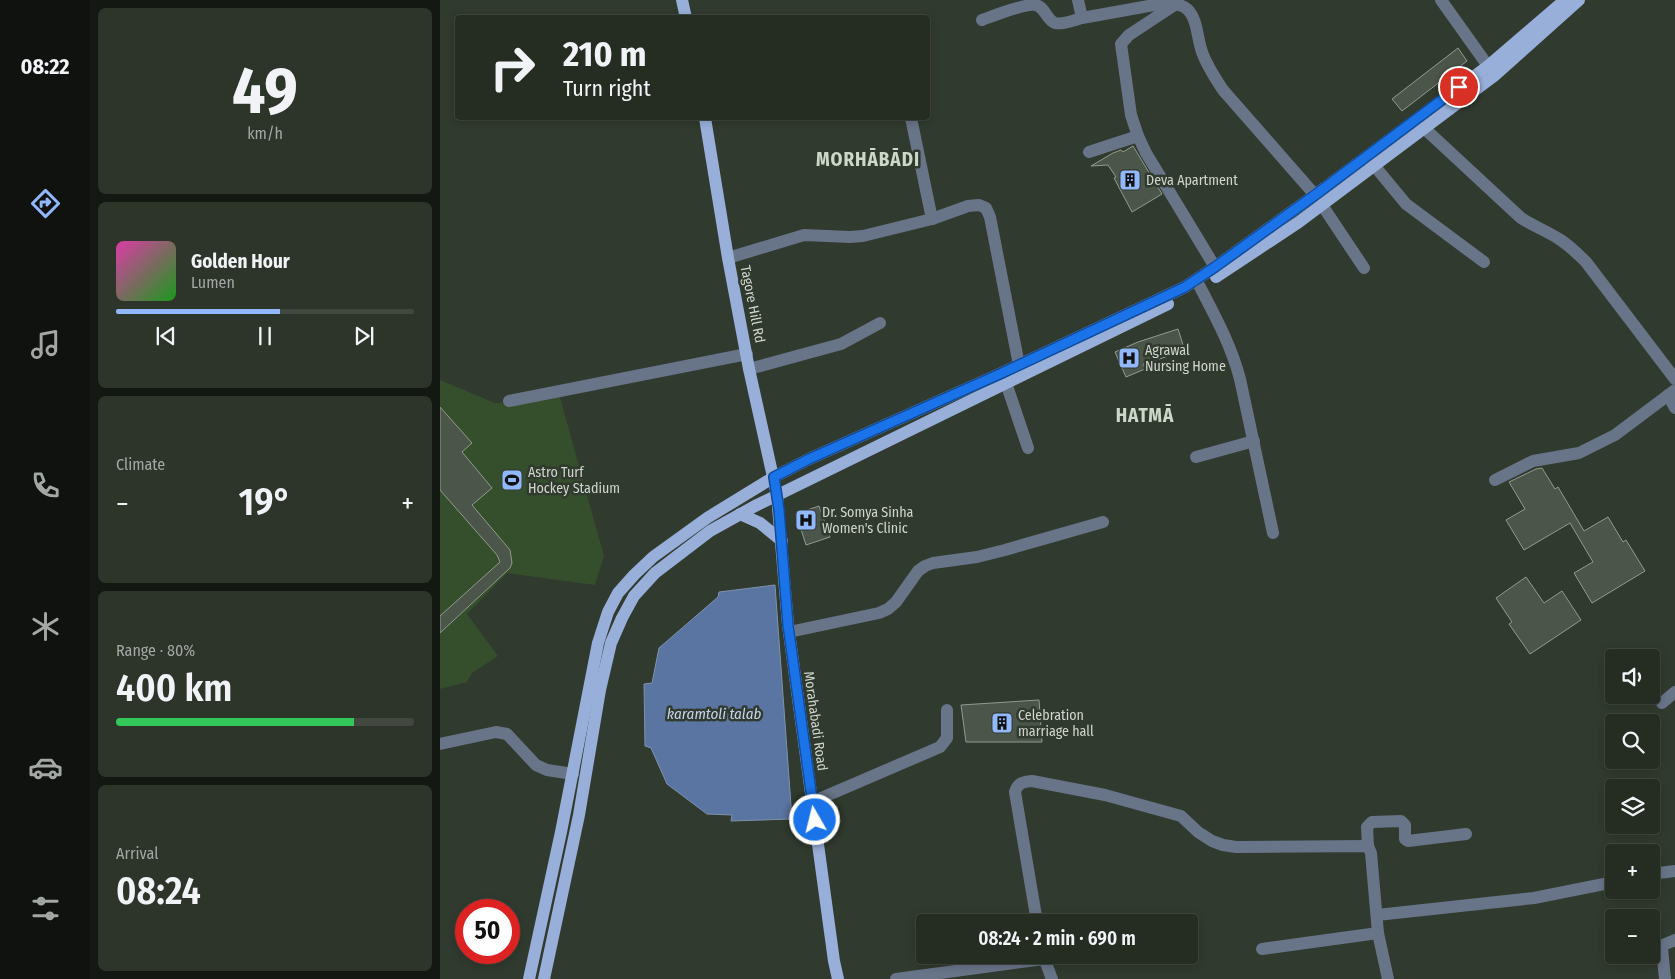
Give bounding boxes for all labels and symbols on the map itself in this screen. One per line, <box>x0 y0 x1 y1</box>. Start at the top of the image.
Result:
pin <box>1438 66 1480 108</box>
district label: MORHĀBĀDI <box>816 148 920 171</box>
building icon: Deva Apartment <box>1118 168 1142 192</box>
place label: Deva Apartment <box>1146 172 1238 189</box>
street label: Tagore Hill Rd <box>737 264 768 344</box>
place label: Agrawal Nursing Home <box>1145 342 1226 375</box>
hospital icon: Agrawal Nursing Home <box>1117 346 1141 370</box>
district label: HATMĀ <box>1116 404 1174 427</box>
place label: Astro Turf Hockey Stadium <box>528 464 620 497</box>
sports icon: Astro Turf Hockey Stadium <box>500 468 524 492</box>
place label: Dr. Somya Sinha Women's Clinic <box>822 504 914 537</box>
hospital icon: Dr. Somya Sinha Women's Clinic <box>794 508 818 532</box>
street label: Morahabadi Road <box>800 670 831 772</box>
water label: karamtoli talab <box>667 705 761 723</box>
place label: Celebration marriage hall <box>1018 707 1094 740</box>
building icon: Celebration marriage hall <box>990 711 1014 735</box>
position arrow <box>788 793 840 845</box>
speed limit sign: 50 <box>455 899 520 964</box>

